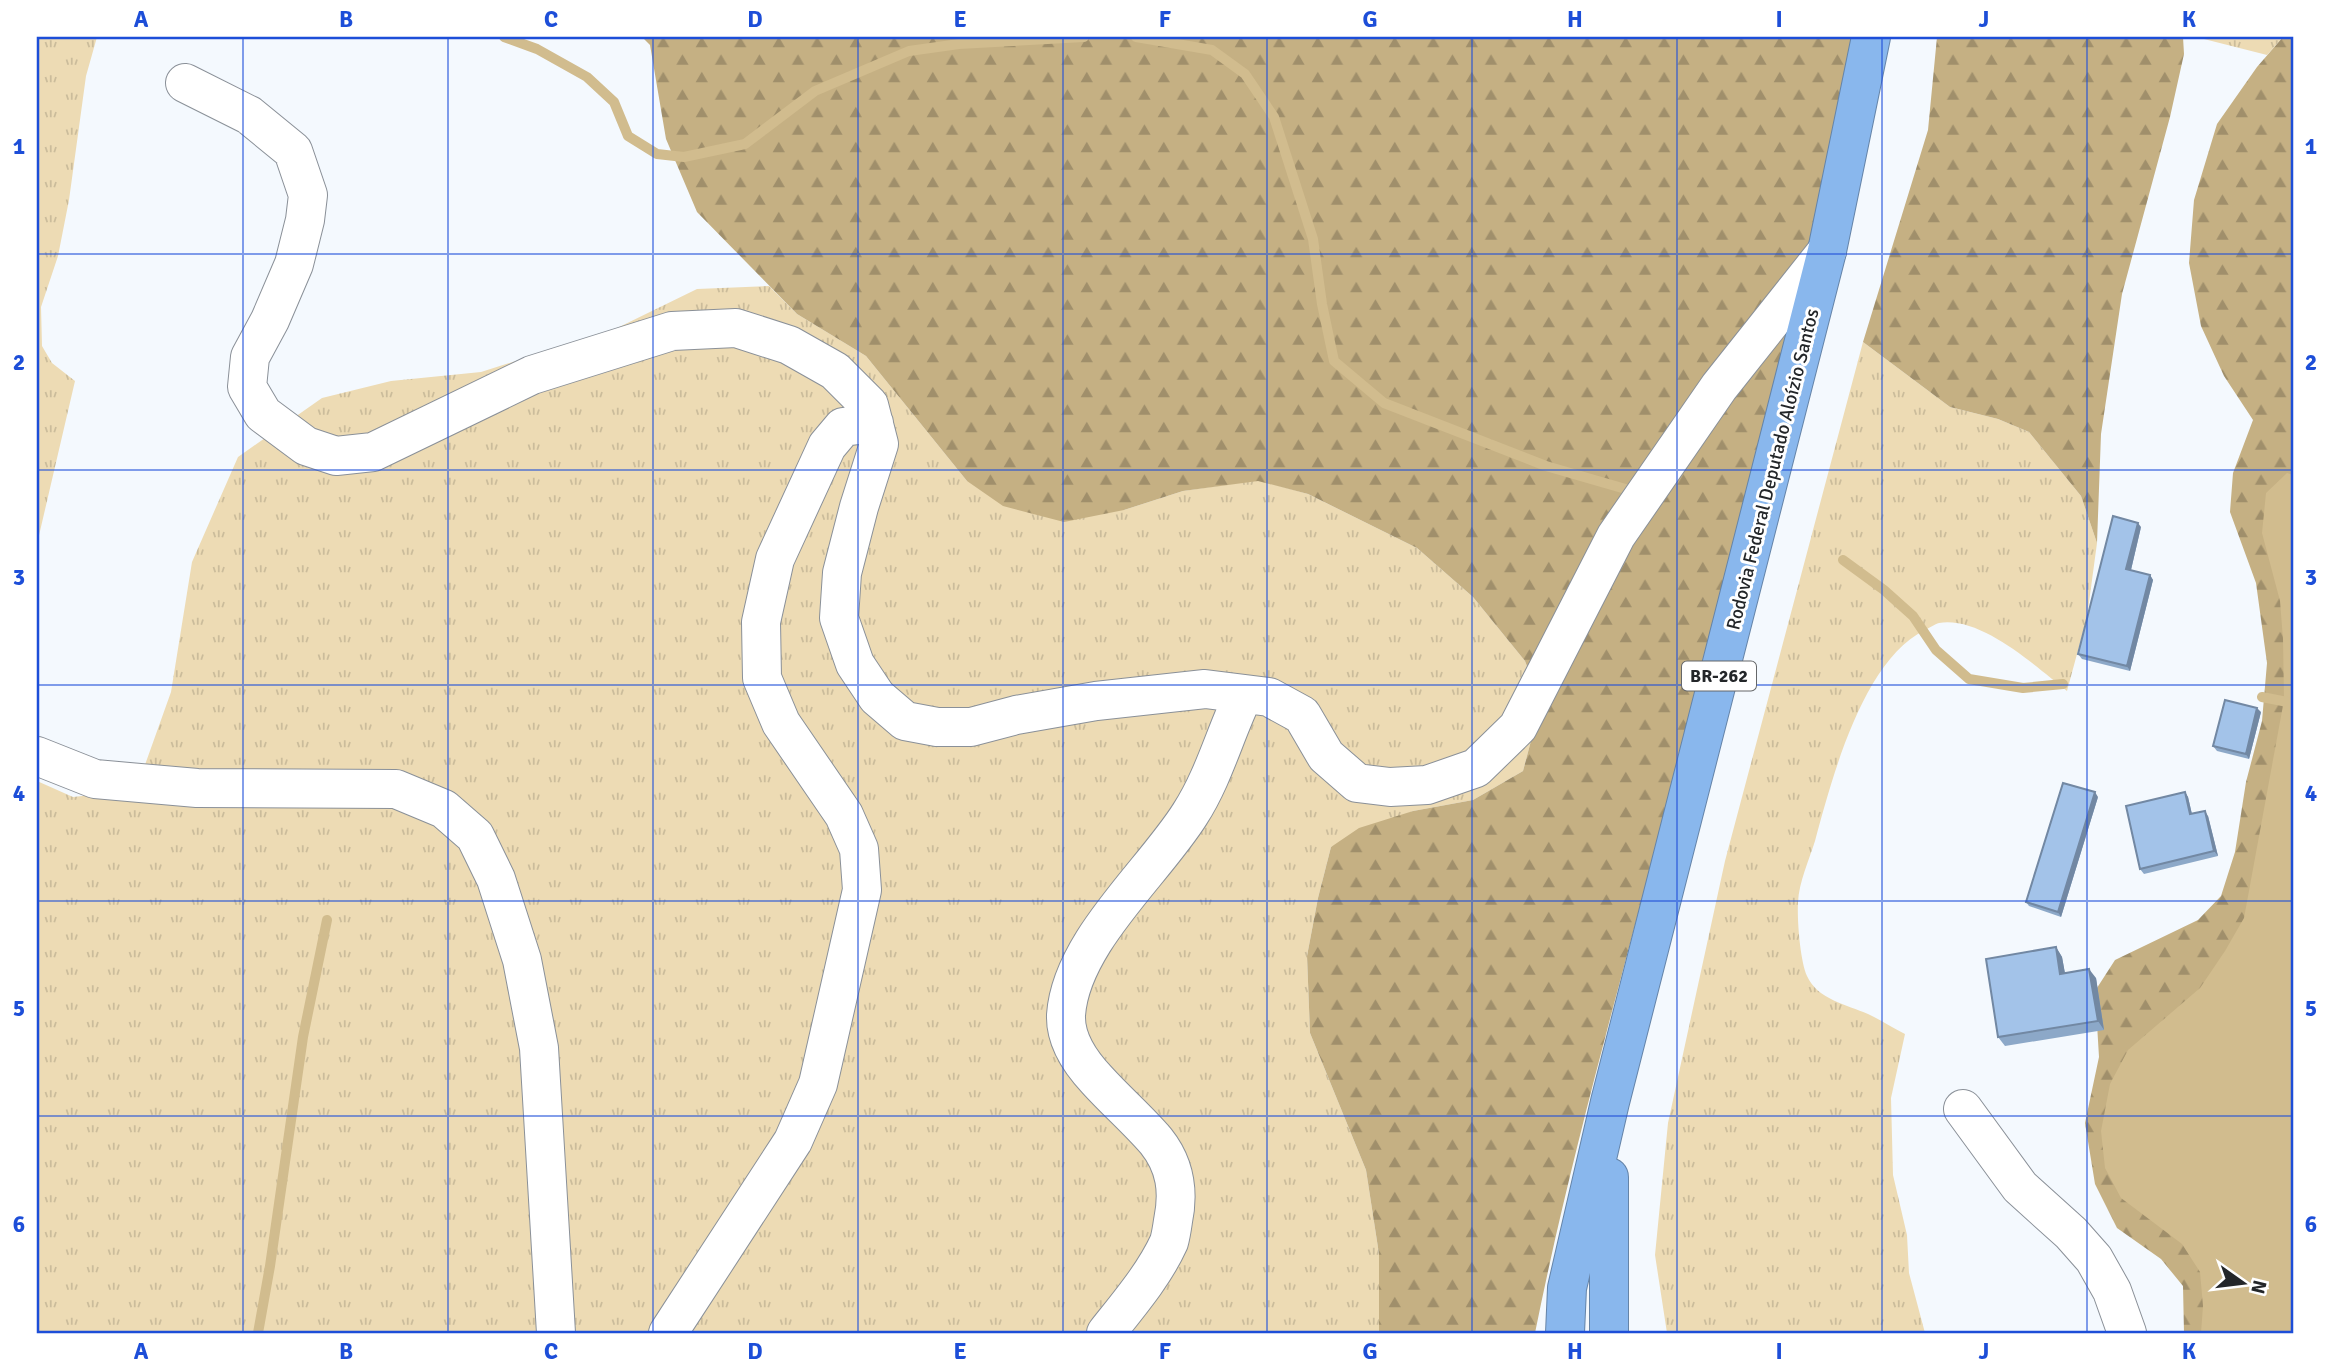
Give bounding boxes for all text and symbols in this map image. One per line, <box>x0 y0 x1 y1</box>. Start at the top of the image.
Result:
text: A <box>134 5 149 34</box>
text: B <box>339 5 353 34</box>
text: C <box>544 5 558 34</box>
text: D <box>747 5 763 34</box>
text: E <box>953 5 967 34</box>
text: F <box>1159 5 1171 34</box>
text: G <box>1362 5 1378 34</box>
text: H <box>1567 5 1583 34</box>
text: I <box>1775 5 1783 34</box>
text: J <box>1979 5 1989 34</box>
text: K <box>2182 5 2197 34</box>
text: 1 <box>13 132 25 161</box>
text: 1 <box>2305 132 2317 161</box>
street label: Rodovia Federal Deputado Aloízio Santos <box>1721 306 1825 632</box>
text: 2 <box>13 348 25 377</box>
text: 2 <box>2305 348 2317 377</box>
text: 3 <box>13 563 25 592</box>
text: 3 <box>2305 563 2317 592</box>
road number: BR-262 <box>1682 662 1756 690</box>
text: 4 <box>13 779 25 808</box>
text: 4 <box>2305 779 2317 808</box>
text: 5 <box>13 994 25 1023</box>
text: 5 <box>2305 994 2317 1023</box>
text: 6 <box>13 1210 25 1239</box>
text: 6 <box>2305 1210 2317 1239</box>
north arrow <box>2208 1248 2278 1318</box>
text: N <box>2245 1278 2272 1296</box>
text: A <box>134 1337 149 1366</box>
text: B <box>339 1337 353 1366</box>
text: C <box>544 1337 558 1366</box>
text: D <box>747 1337 763 1366</box>
text: E <box>953 1337 967 1366</box>
text: F <box>1159 1337 1171 1366</box>
text: G <box>1362 1337 1378 1366</box>
text: H <box>1567 1337 1583 1366</box>
text: I <box>1775 1337 1783 1366</box>
text: J <box>1979 1337 1989 1366</box>
text: K <box>2182 1337 2197 1366</box>

